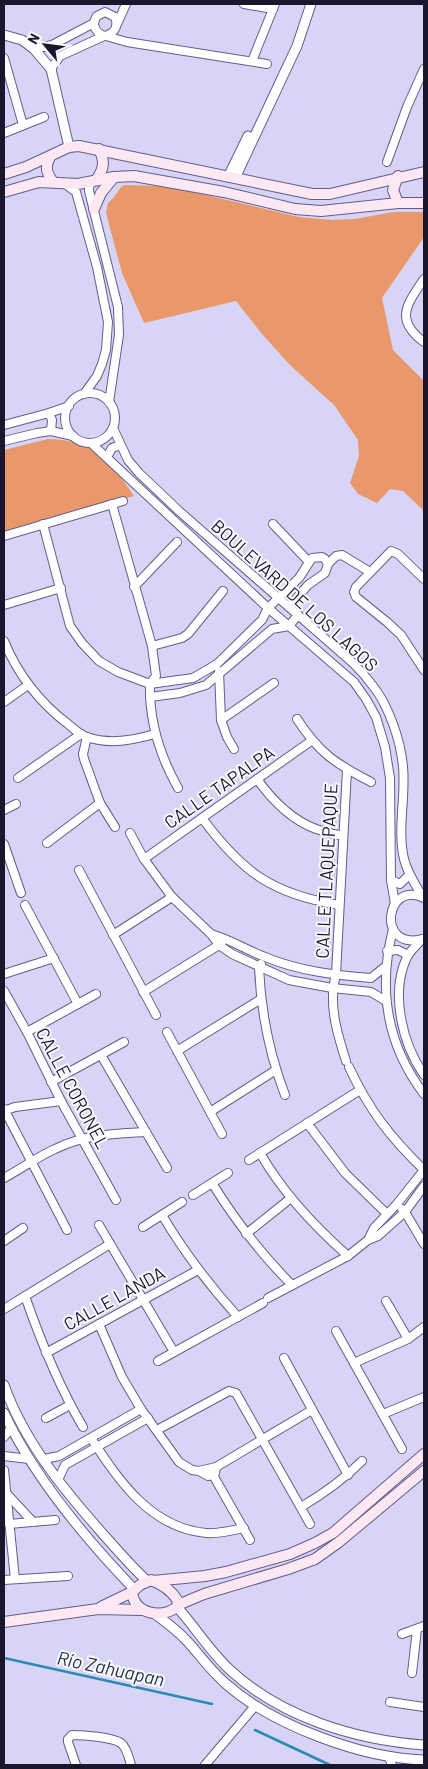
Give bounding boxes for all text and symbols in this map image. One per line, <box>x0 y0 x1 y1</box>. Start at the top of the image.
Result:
north arrow <box>20 20 70 70</box>
text: N <box>24 30 43 47</box>
street label: BOULEVARD DE LOS LAGOS <box>207 514 383 676</box>
street label: CALLE TAPALPA <box>160 741 278 833</box>
street label: CALLE TLAQUEPAQUE <box>310 783 342 959</box>
street label: CALLE CORONEL <box>32 1024 114 1152</box>
street label: CALLE LANDA <box>60 1261 168 1335</box>
water label: Río Zahuapan <box>55 1645 167 1691</box>

